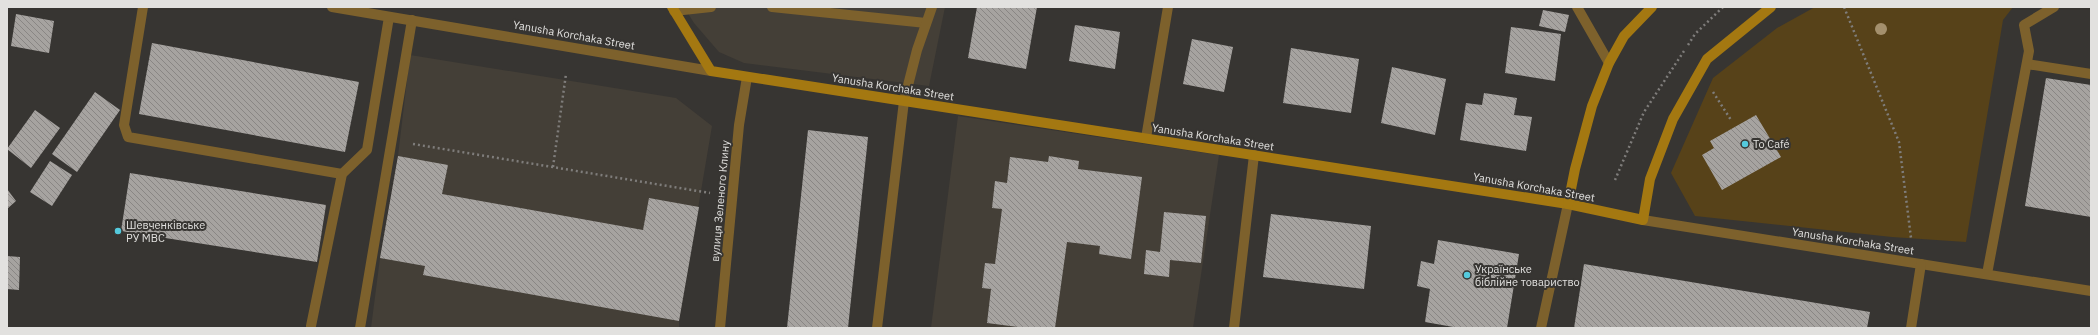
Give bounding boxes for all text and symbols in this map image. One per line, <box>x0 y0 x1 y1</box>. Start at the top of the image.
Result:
street label: Yanusha Korchaka Street <box>512 17 636 53</box>
street label: Yanusha Korchaka Street <box>831 70 955 104</box>
street label: Yanusha Korchaka Street <box>1151 120 1275 154</box>
place label: To Café <box>1753 137 1790 151</box>
street label: вулиця Зеленого Клину <box>708 139 732 262</box>
marker: To Café <box>1740 139 1750 149</box>
street label: Yanusha Korchaka Street <box>1472 169 1596 205</box>
place label: Шевченківське РУ МВС <box>126 218 205 245</box>
street label: Yanusha Korchaka Street <box>1791 224 1915 258</box>
marker: Шевченківське РУ МВС <box>113 226 123 236</box>
place label: Українське біблійне товариство <box>1475 262 1580 289</box>
marker: Українське біблійне товариство <box>1462 270 1472 280</box>

